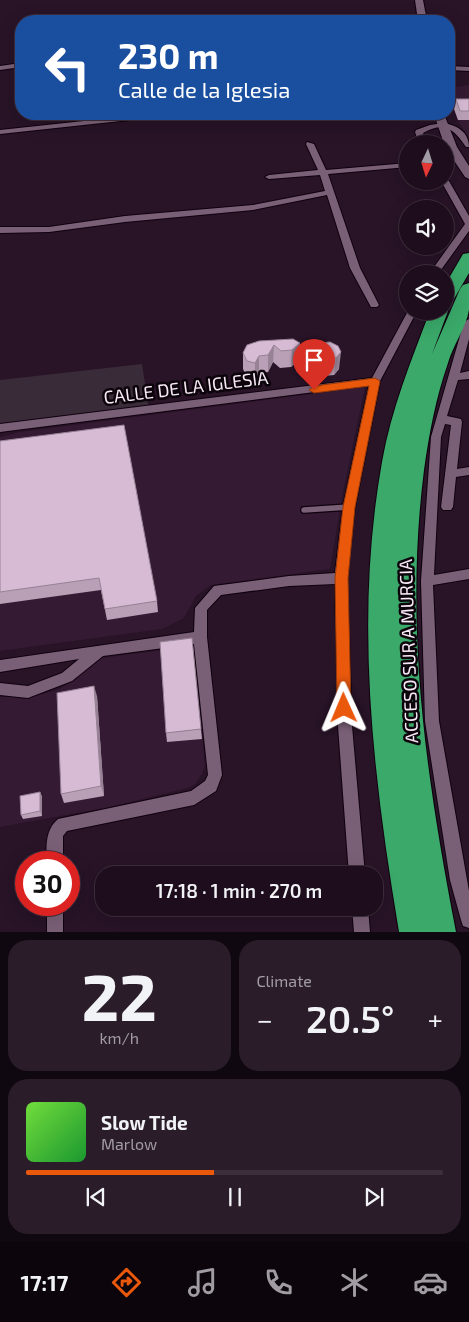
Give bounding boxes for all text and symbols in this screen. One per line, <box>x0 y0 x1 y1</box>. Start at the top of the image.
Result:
text: 230 m <box>118 34 219 76</box>
icon: left <box>35 35 100 100</box>
text: Calle de la Iglesia <box>118 76 290 102</box>
north arrow <box>399 135 454 190</box>
map controls <box>399 135 454 320</box>
button: sound <box>399 200 454 255</box>
button: layers <box>399 265 454 320</box>
pin <box>293 339 335 390</box>
icon: arrive <box>300 346 328 374</box>
street label: CALLE DE LA IGLESIA <box>102 366 270 408</box>
street label: ACCESO SUR A MURCIA <box>394 558 422 744</box>
position arrow <box>317 681 369 733</box>
speed limit sign: 30 <box>15 851 80 916</box>
text: 17:18 · 1 min · 270 m <box>156 879 322 902</box>
text: 22 <box>81 956 157 1034</box>
text: Climate <box>257 971 312 990</box>
text: 20.5° <box>306 995 394 1041</box>
text: − <box>257 1002 273 1036</box>
text: + <box>428 1002 443 1036</box>
text: km/h <box>99 1028 139 1047</box>
text: Slow Tide <box>101 1111 188 1134</box>
text: Marlow <box>101 1134 157 1153</box>
icon: previous <box>82 1183 110 1211</box>
icon: pause <box>221 1183 249 1211</box>
icon: next <box>360 1183 388 1211</box>
icon: directions <box>109 1265 144 1300</box>
icon: music <box>185 1265 220 1300</box>
icon: phone <box>261 1265 296 1300</box>
icon: climate <box>337 1265 372 1300</box>
icon: car <box>413 1265 448 1300</box>
text: 17:17 <box>21 1269 68 1295</box>

